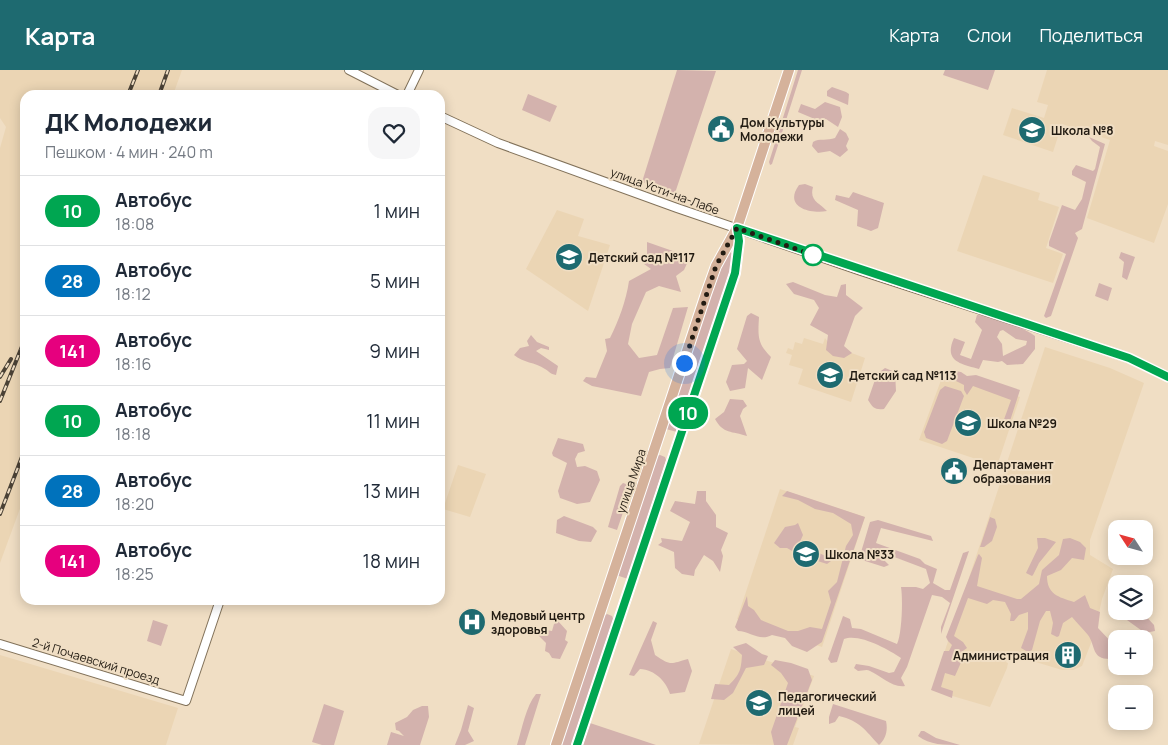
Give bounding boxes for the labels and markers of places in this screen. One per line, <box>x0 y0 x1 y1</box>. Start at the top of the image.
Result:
public building icon: Дом Культуры Молодежи <box>706 114 736 144</box>
place label: Дом Культуры Молодежи <box>740 114 825 145</box>
school or university icon: Школа №8 <box>1017 115 1047 145</box>
place label: Школа №8 <box>1051 122 1114 139</box>
school or university icon: Детский сад №117 <box>554 242 584 272</box>
unlabelled marker <box>802 244 824 266</box>
place label: Детский сад №117 <box>588 249 695 266</box>
school or university icon: Детский сад №113 <box>815 360 845 390</box>
place label: Детский сад №113 <box>849 367 956 384</box>
school or university icon: Школа №29 <box>953 408 983 438</box>
place label: Школа №29 <box>987 415 1057 432</box>
public building icon: Департамент образования <box>939 456 969 486</box>
place label: Департамент образования <box>973 456 1054 487</box>
school or university icon: Школа №33 <box>791 539 821 569</box>
place label: Школа №33 <box>825 546 894 563</box>
hospital icon: Медовый центр здоровья <box>457 607 487 637</box>
place label: Медовый центр здоровья <box>491 607 585 638</box>
building icon: Администрация <box>1053 640 1083 670</box>
place label: Администрация <box>953 647 1049 664</box>
school or university icon: Педагогический лицей <box>744 688 774 718</box>
place label: Педагогический лицей <box>778 688 877 719</box>

